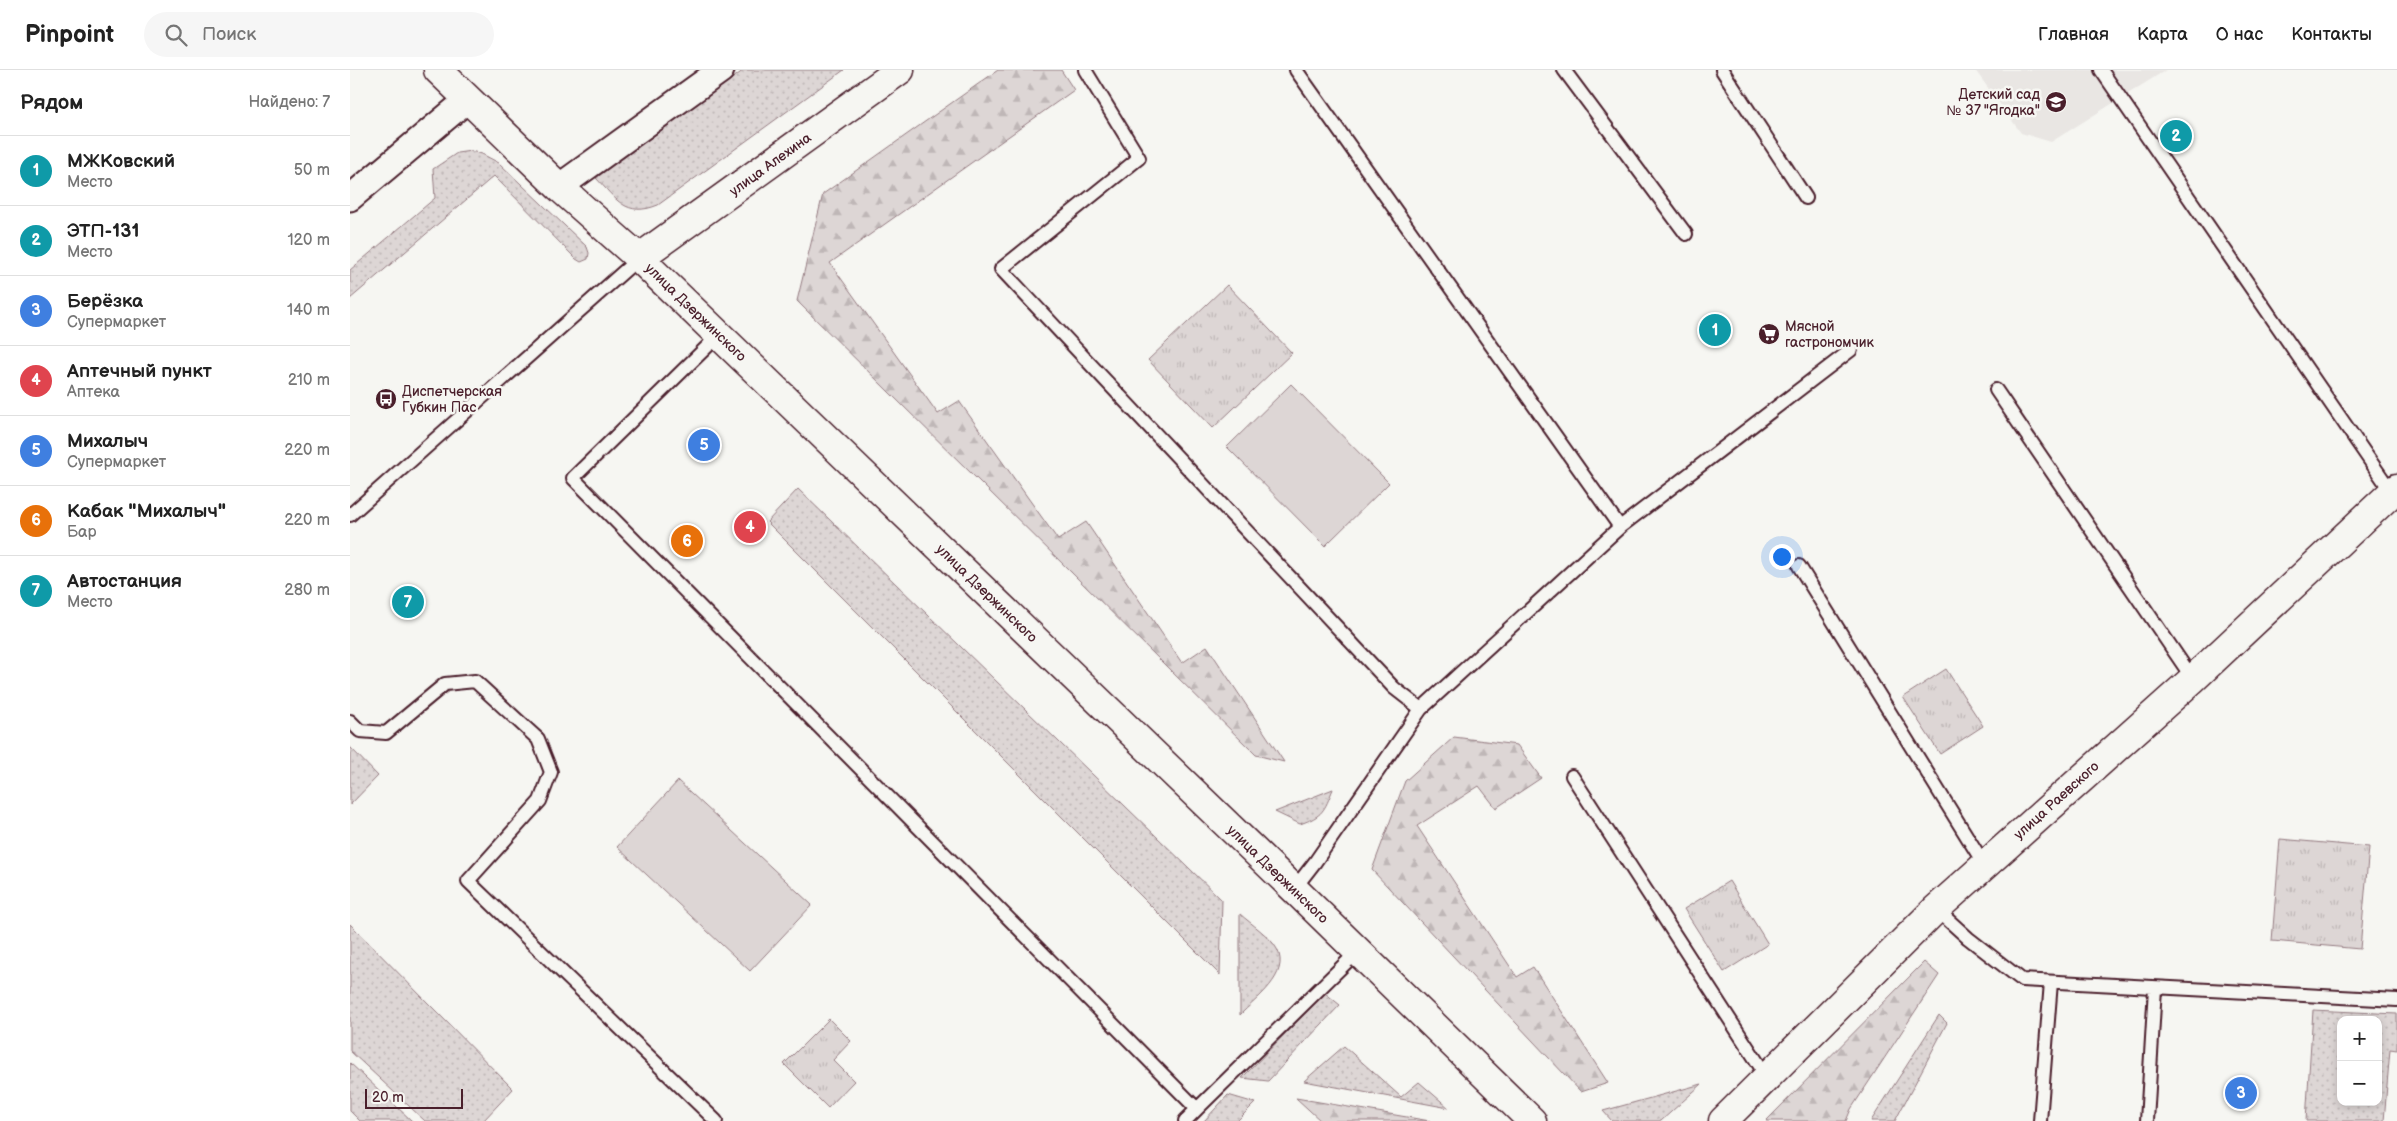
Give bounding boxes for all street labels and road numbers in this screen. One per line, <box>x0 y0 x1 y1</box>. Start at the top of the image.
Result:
street label: улица Алехина <box>726 129 815 200</box>
street label: улица Дзержинского <box>642 260 750 365</box>
street label: улица Дзержинского <box>933 541 1041 646</box>
street label: улица Раевского <box>2010 758 2102 843</box>
street label: улица Дзержинского <box>1224 822 1332 927</box>

